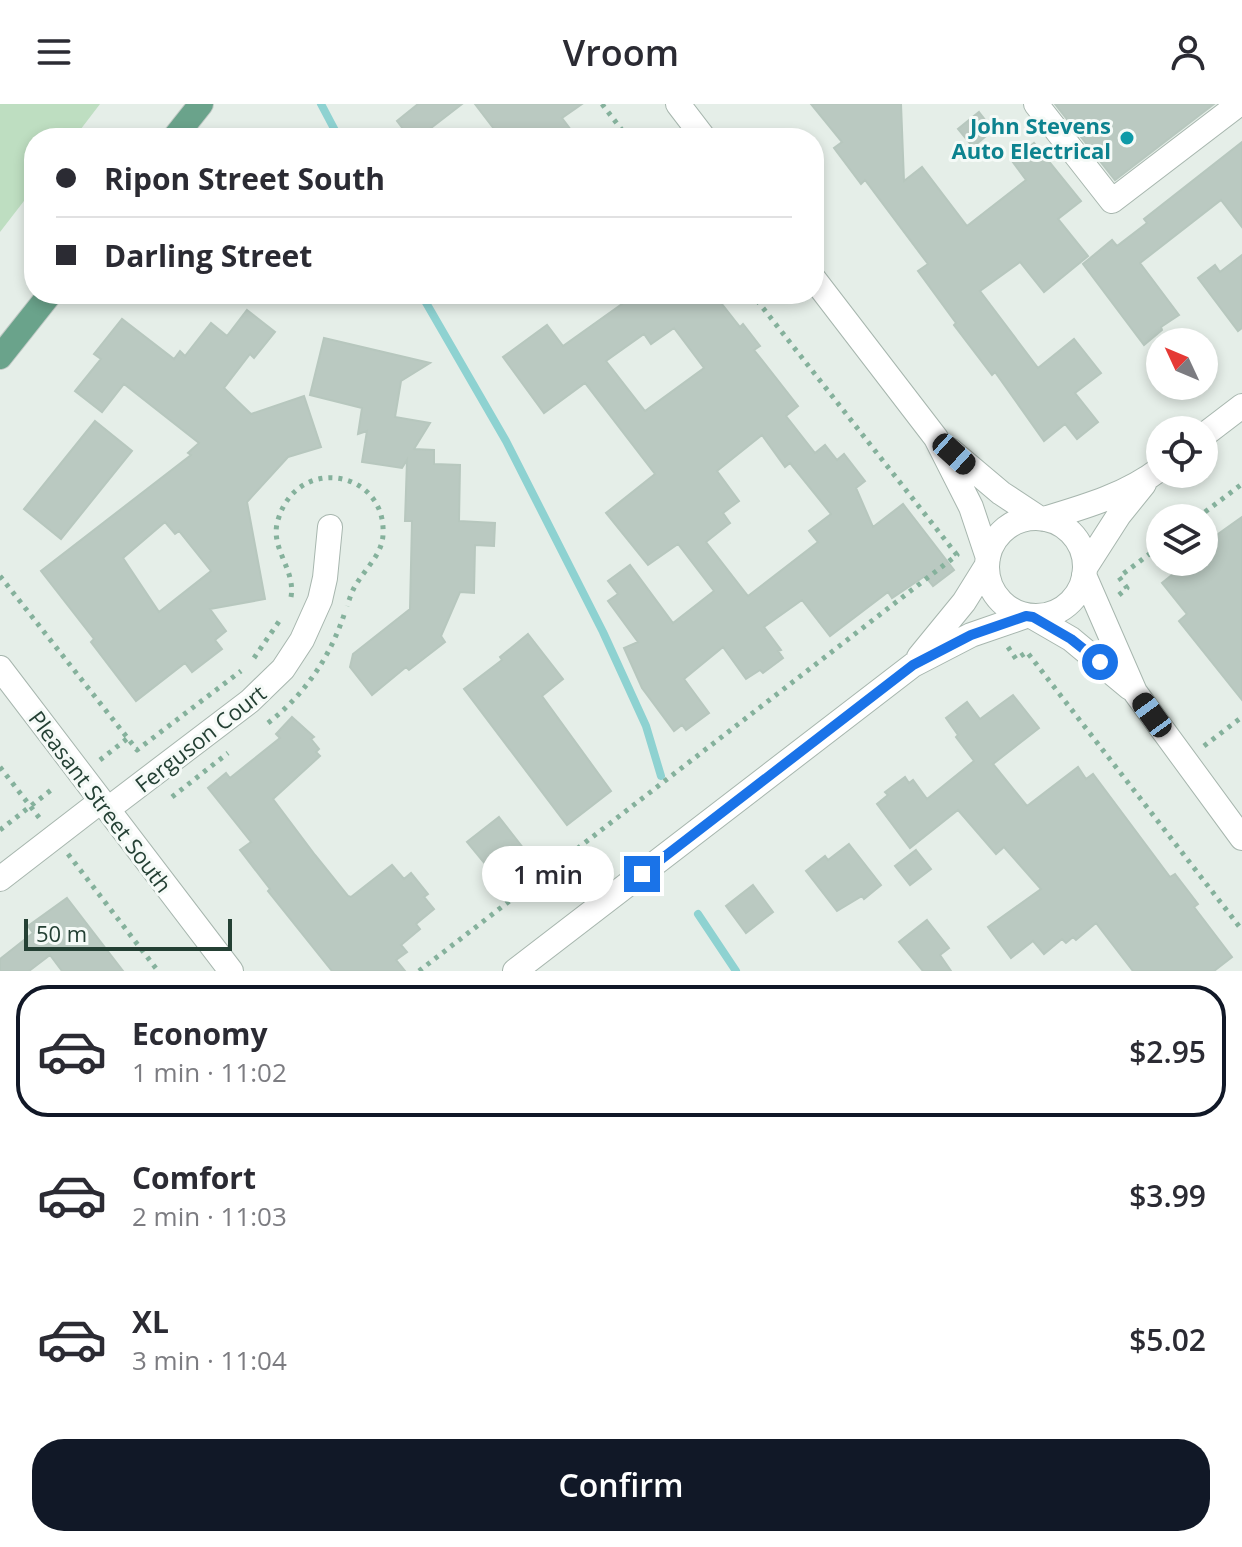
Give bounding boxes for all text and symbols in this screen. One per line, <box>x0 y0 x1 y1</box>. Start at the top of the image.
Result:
text: Vroom <box>563 28 679 77</box>
icon: menu <box>32 30 76 74</box>
icon: person <box>1166 30 1210 74</box>
place label: John Stevens Auto Electrical <box>952 110 1111 165</box>
marker: John Stevens Auto Electrical <box>1118 129 1136 147</box>
text: Ripon Street South <box>104 158 385 199</box>
text: Darling Street <box>104 235 312 276</box>
north arrow <box>1146 328 1218 400</box>
map controls <box>1146 328 1218 576</box>
button: locate <box>1146 416 1218 488</box>
car <box>928 429 980 479</box>
button: layers <box>1146 504 1218 576</box>
route start <box>1082 644 1118 680</box>
street label: Ferguson Court <box>128 677 272 799</box>
car <box>1128 689 1176 741</box>
street label: Pleasant Street South <box>23 704 179 898</box>
callout: 1 min <box>482 846 614 902</box>
text: 1 min <box>513 856 583 892</box>
route end <box>624 856 660 892</box>
scale bar <box>24 915 232 951</box>
text: 50 m <box>36 918 87 948</box>
text: Economy <box>132 1013 268 1054</box>
icon: car <box>36 1015 108 1087</box>
text: $2.95 <box>1129 1031 1206 1072</box>
text: 1 min · 11:02 <box>132 1054 287 1090</box>
text: Comfort <box>132 1157 256 1198</box>
icon: car <box>36 1159 108 1231</box>
text: $3.99 <box>1129 1175 1206 1216</box>
text: 2 min · 11:03 <box>132 1198 287 1234</box>
text: XL <box>132 1301 169 1342</box>
icon: car <box>36 1303 108 1375</box>
text: $5.02 <box>1129 1319 1206 1360</box>
text: 3 min · 11:04 <box>132 1342 287 1378</box>
button: Confirm <box>32 1439 1210 1531</box>

